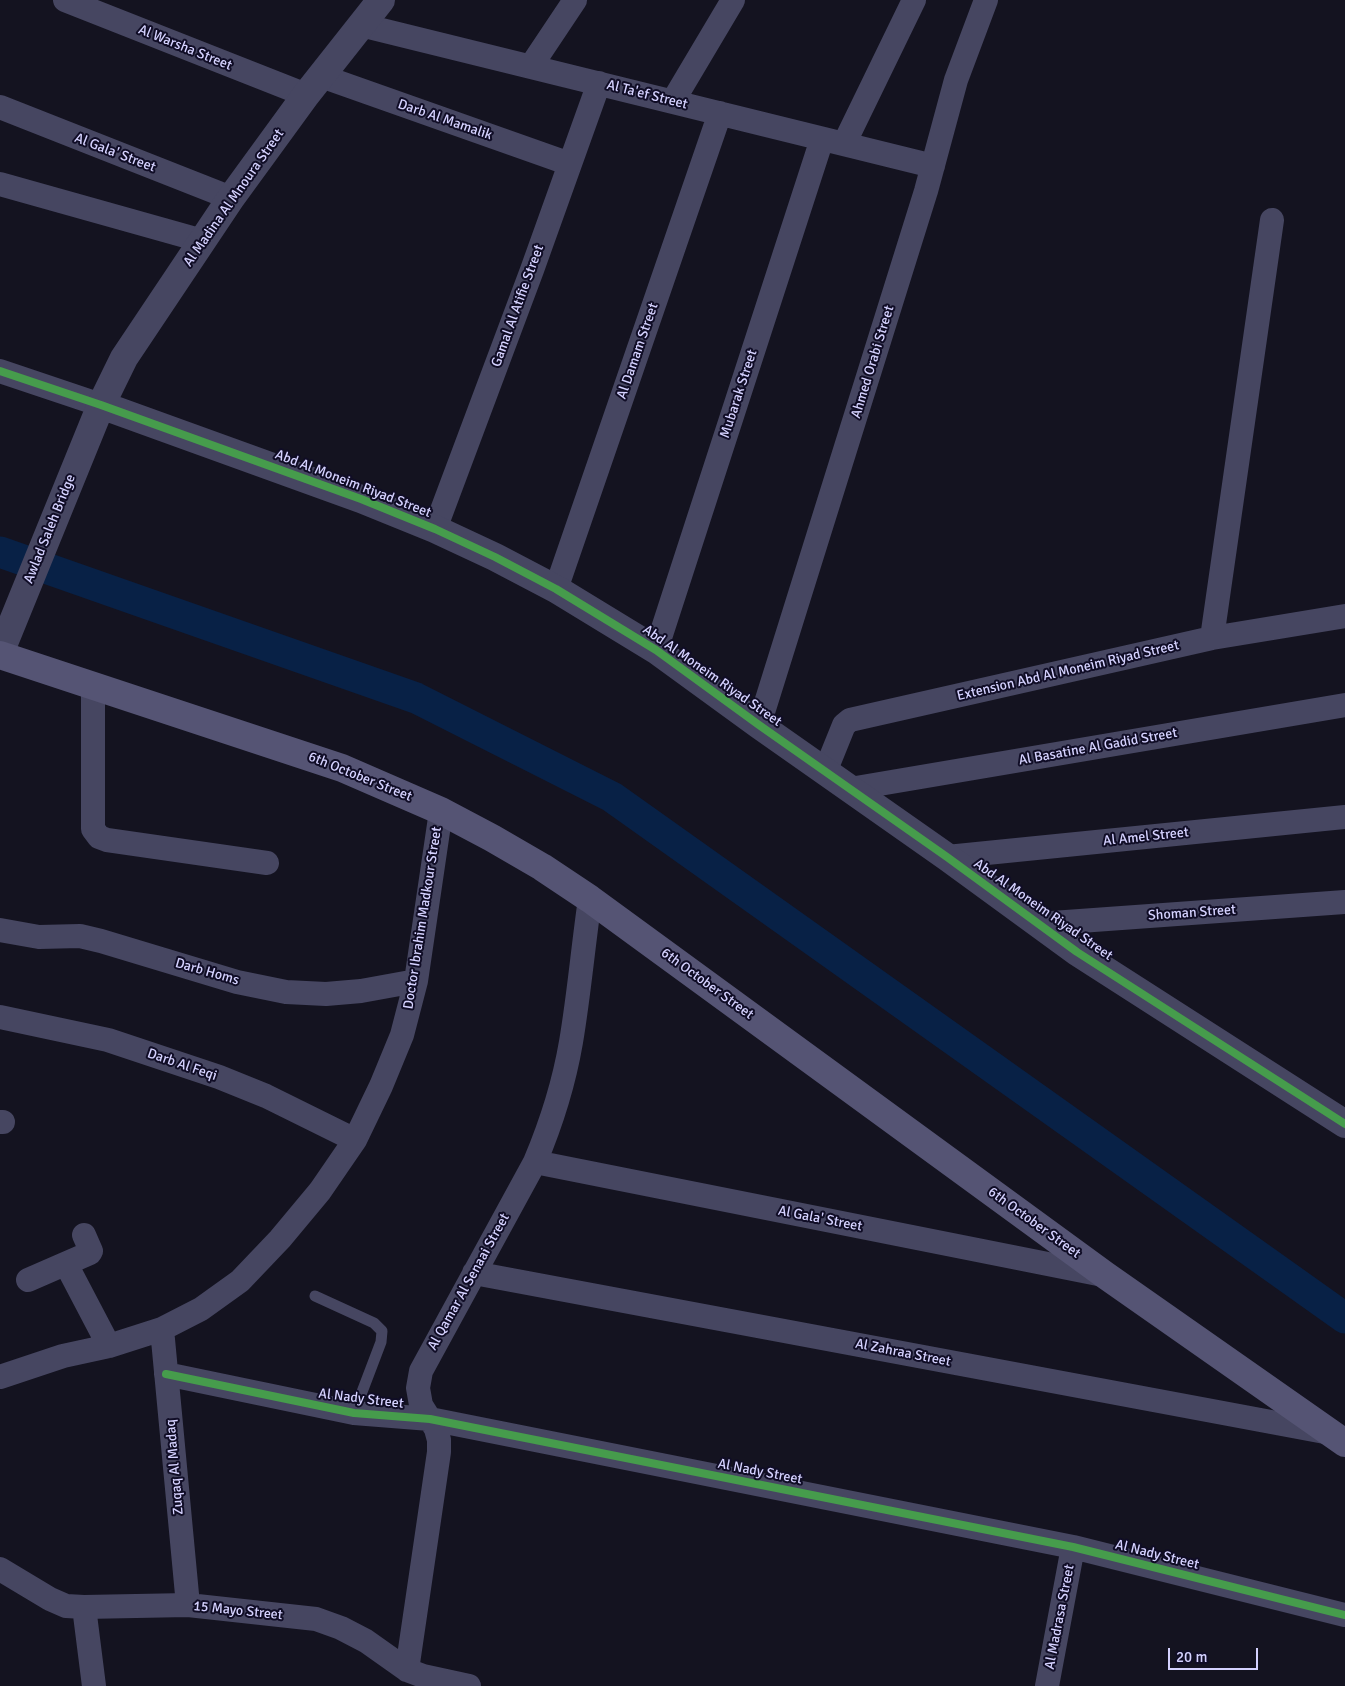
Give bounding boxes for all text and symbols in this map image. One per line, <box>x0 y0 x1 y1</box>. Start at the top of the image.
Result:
street label: Al Warsha Street <box>136 22 234 74</box>
street label: Al Ta'ef Street <box>605 77 689 113</box>
street label: Darb Al Mamalik <box>396 96 494 144</box>
street label: Al Madina Al Mnoura Street <box>180 126 288 270</box>
street label: Al Gala' Street <box>72 130 158 176</box>
street label: Gamal Al Atifie Street <box>488 243 548 369</box>
street label: Al Damam Street <box>614 301 662 401</box>
street label: Ahmed Orabi Street <box>848 304 898 420</box>
street label: Mubarak Street <box>717 348 761 440</box>
street label: Abd Al Moneim Riyad Street <box>273 446 433 522</box>
street label: Awlad Saleh Bridge <box>20 472 80 586</box>
street label: Abd Al Moneim Riyad Street <box>639 622 785 730</box>
street label: Extension Abd Al Moneim Riyad Street <box>955 637 1181 705</box>
street label: Al Basatine Al Gadid Street <box>1017 725 1179 769</box>
street label: 6th October Street <box>306 749 414 805</box>
street label: Al Amel Street <box>1102 824 1190 850</box>
street label: Doctor Ibrahim Madkour Street <box>400 825 446 1011</box>
street label: Abd Al Moneim Riyad Street <box>970 856 1116 964</box>
street label: Shoman Street <box>1147 902 1237 924</box>
street label: 6th October Street <box>658 945 756 1023</box>
street label: Darb Homs <box>173 955 241 989</box>
street label: Darb Al Feqi <box>145 1045 219 1085</box>
street label: 6th October Street <box>985 1184 1083 1262</box>
street label: Al Gala' Street <box>776 1203 864 1235</box>
street label: Al Qamar Al Senaai Street <box>424 1211 514 1353</box>
street label: Al Zahraa Street <box>854 1336 952 1370</box>
street label: Al Nady Street <box>317 1385 405 1413</box>
street label: Zuqaq Al Madaq <box>162 1418 188 1516</box>
street label: Al Nady Street <box>716 1456 804 1488</box>
street label: Al Nady Street <box>1113 1536 1201 1574</box>
street label: Al Madrasa Street <box>1042 1563 1078 1671</box>
street label: 15 Mayo Street <box>193 1598 283 1624</box>
scale bar <box>1170 1638 1260 1670</box>
text: 20 m <box>1176 1648 1207 1666</box>

